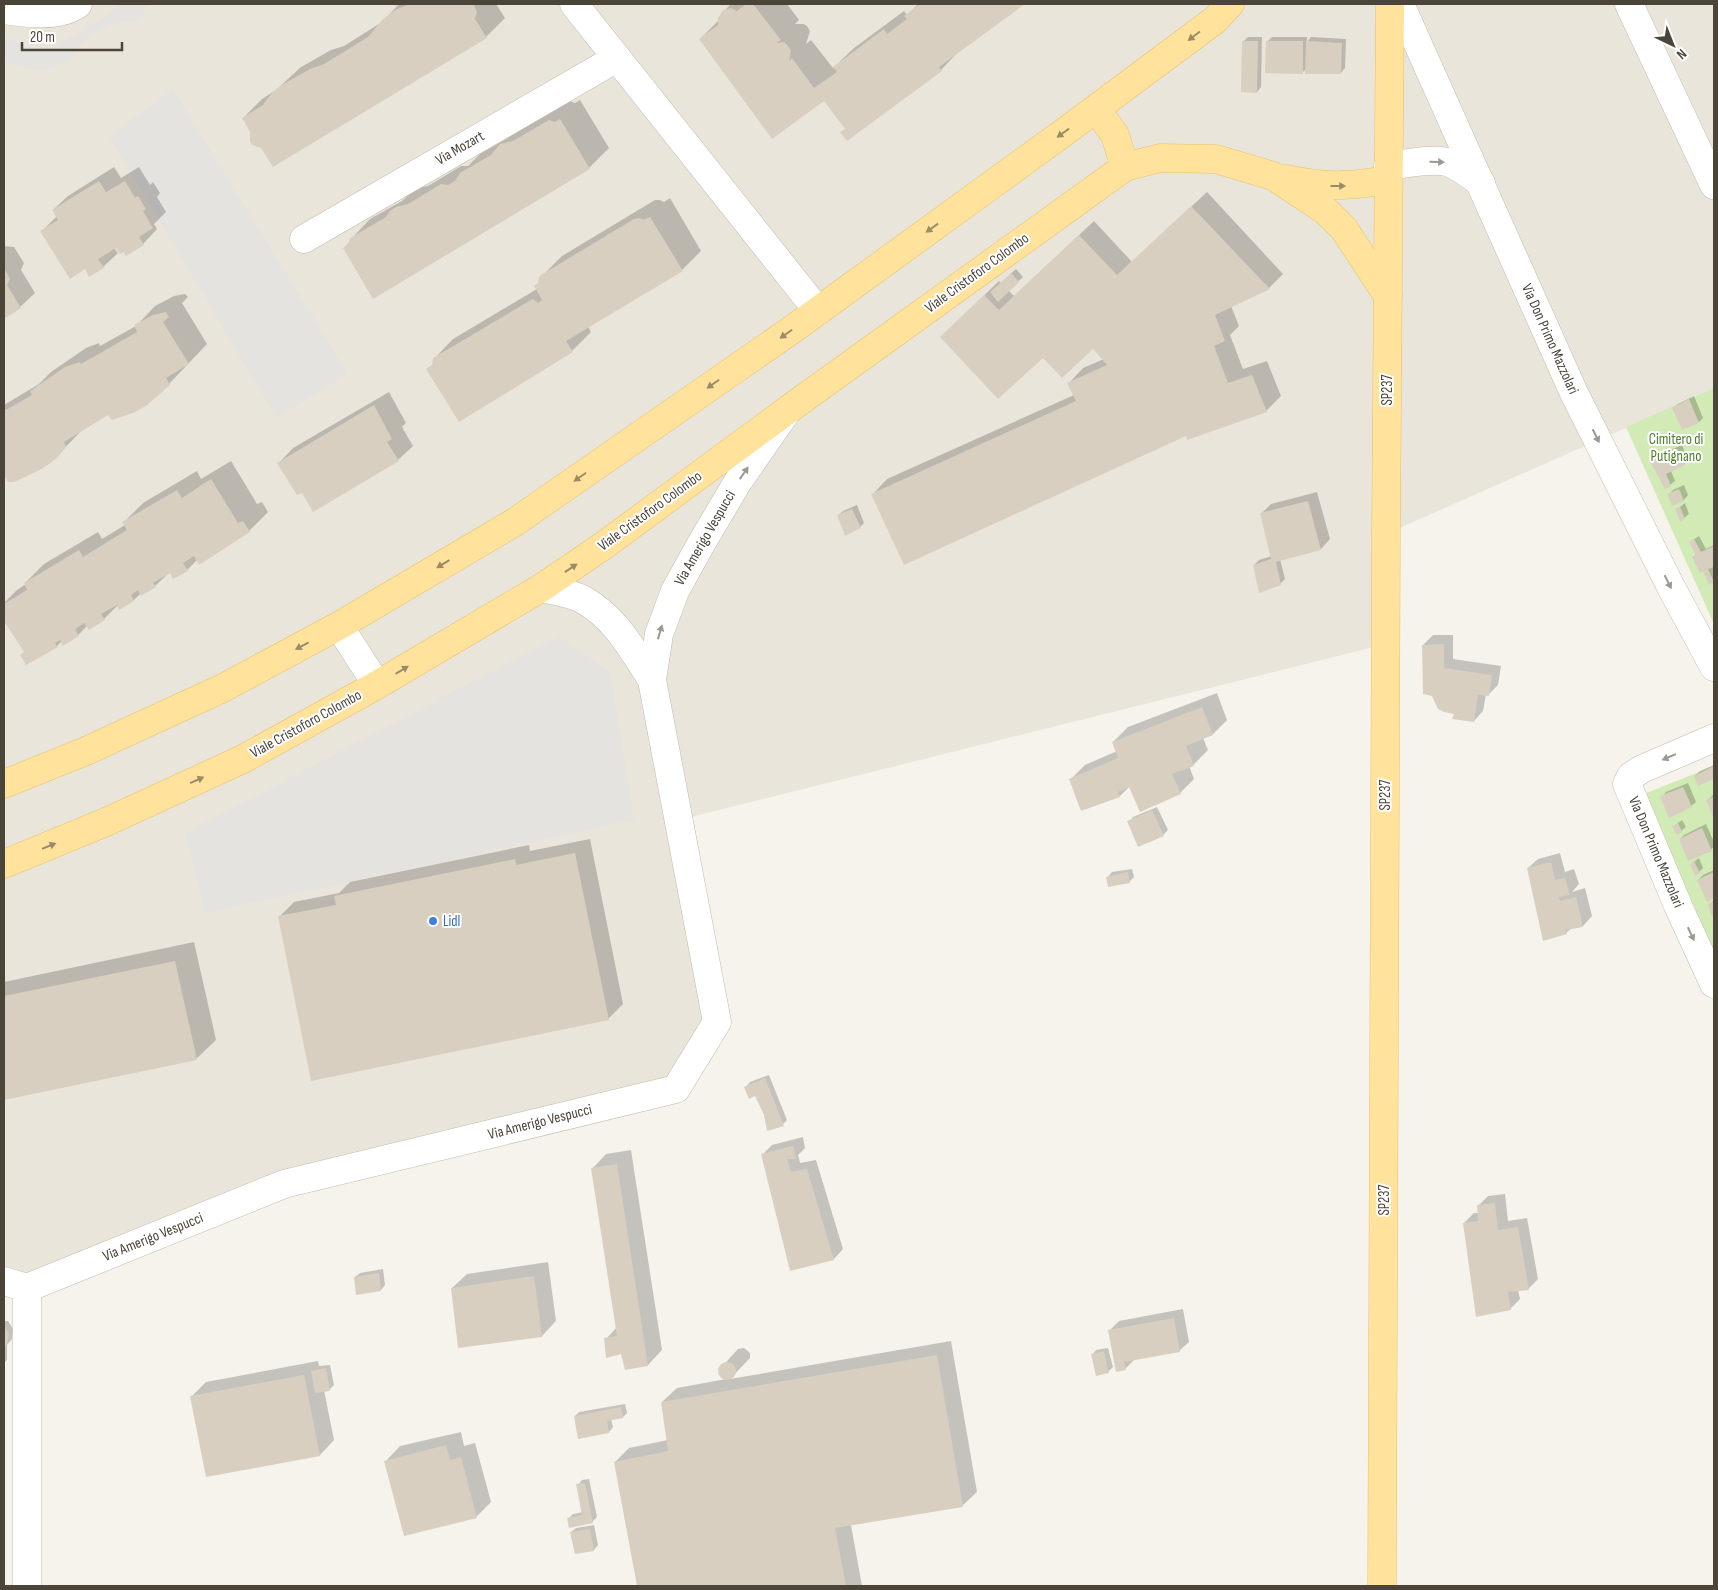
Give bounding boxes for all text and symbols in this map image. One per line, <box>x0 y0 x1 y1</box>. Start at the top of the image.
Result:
scale bar <box>22 20 122 52</box>
north arrow <box>1648 20 1698 70</box>
text: 20 m <box>30 28 55 47</box>
one-way arrow <box>1187 31 1201 41</box>
text: N <box>1673 45 1690 63</box>
street label: Via Mozart <box>432 126 488 169</box>
one-way arrow <box>1056 128 1070 138</box>
one-way arrow <box>1429 158 1445 166</box>
one-way arrow <box>1330 182 1346 190</box>
one-way arrow <box>925 223 939 233</box>
street label: Viale Cristoforo Colombo <box>921 229 1033 317</box>
street label: Via Don Primo Mazzolari <box>1517 281 1583 397</box>
one-way arrow <box>779 329 793 339</box>
street label: SP237 <box>1378 374 1397 406</box>
one-way arrow <box>706 379 720 389</box>
one-way arrow <box>1592 429 1600 444</box>
park label: Cimitero di Putignano <box>1649 430 1704 466</box>
street label: Viale Cristoforo Colombo <box>594 467 706 555</box>
one-way arrow <box>739 467 749 480</box>
one-way arrow <box>573 472 587 482</box>
street label: Via Amerigo Vespucci <box>670 487 740 589</box>
one-way arrow <box>436 560 450 569</box>
one-way arrow <box>564 563 578 573</box>
one-way arrow <box>1664 575 1672 589</box>
one-way arrow <box>657 625 665 640</box>
one-way arrow <box>296 641 309 650</box>
one-way arrow <box>395 666 409 674</box>
street label: Viale Cristoforo Colombo <box>247 686 365 762</box>
one-way arrow <box>1662 754 1676 762</box>
one-way arrow <box>190 776 204 784</box>
street label: SP237 <box>1376 779 1395 811</box>
street label: Via Don Primo Mazzolari <box>1624 794 1688 911</box>
one-way arrow <box>42 841 56 849</box>
place label: Lidl <box>443 912 460 931</box>
marker: Lidl <box>427 915 439 927</box>
one-way arrow <box>1688 927 1696 941</box>
street label: Via Amerigo Vespucci <box>486 1100 594 1144</box>
street label: SP237 <box>1375 1184 1394 1216</box>
street label: Via Amerigo Vespucci <box>100 1208 206 1266</box>

